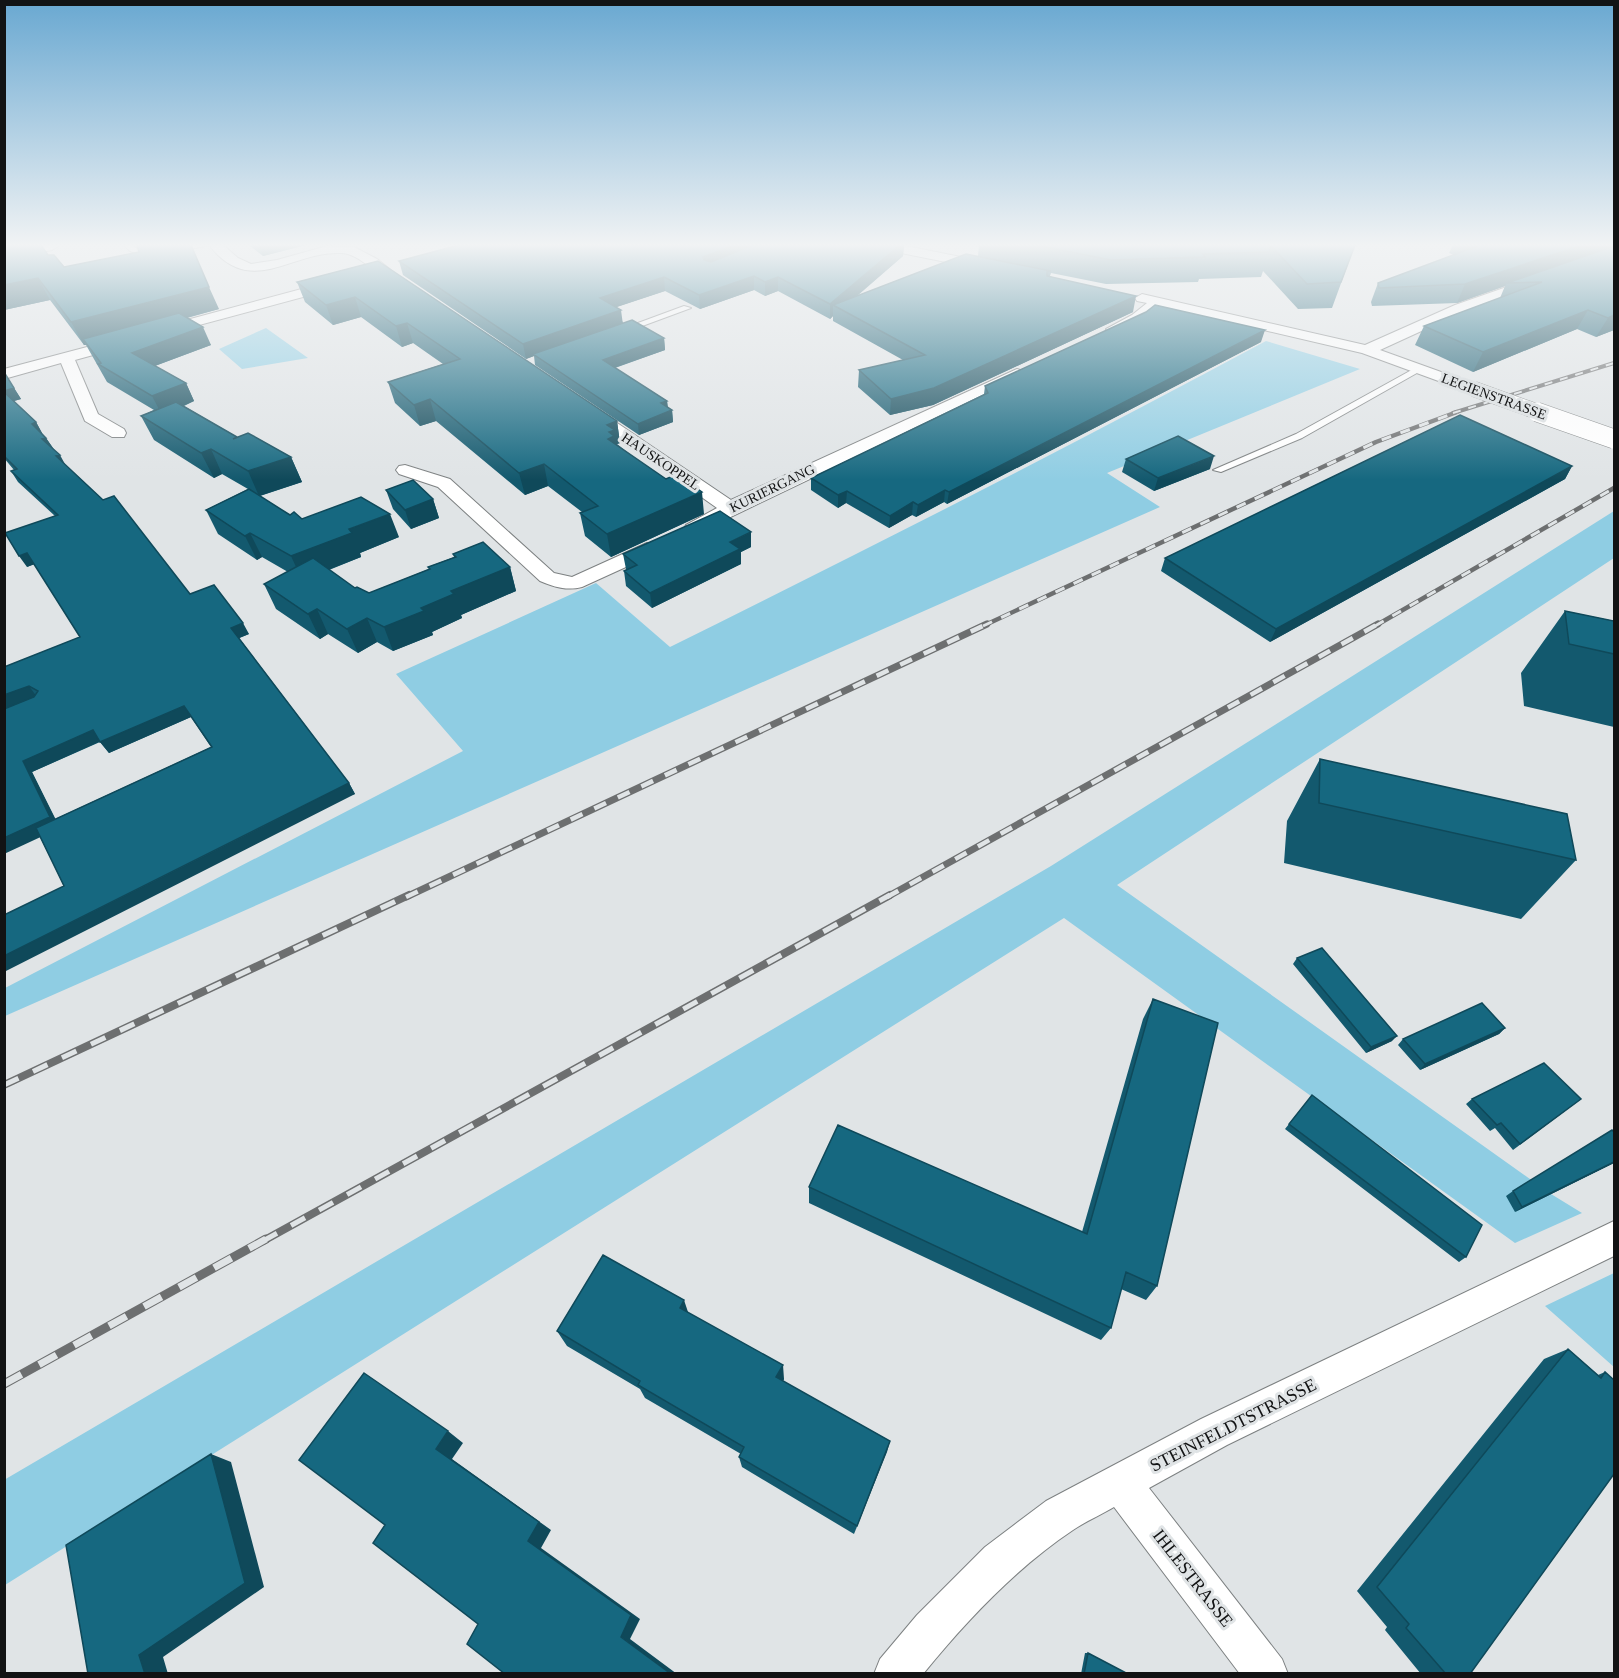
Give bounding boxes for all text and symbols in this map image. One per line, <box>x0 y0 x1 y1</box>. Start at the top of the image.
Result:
street label: LEGIENSTRASSE <box>1439 371 1548 422</box>
street label: HAUSKOPPEL <box>619 430 703 493</box>
street label: KURIERGANG <box>727 461 817 515</box>
street label: STEINFELDTSTRASSE <box>1146 1374 1320 1476</box>
street label: IHLESTRASSE <box>1149 1525 1237 1631</box>

